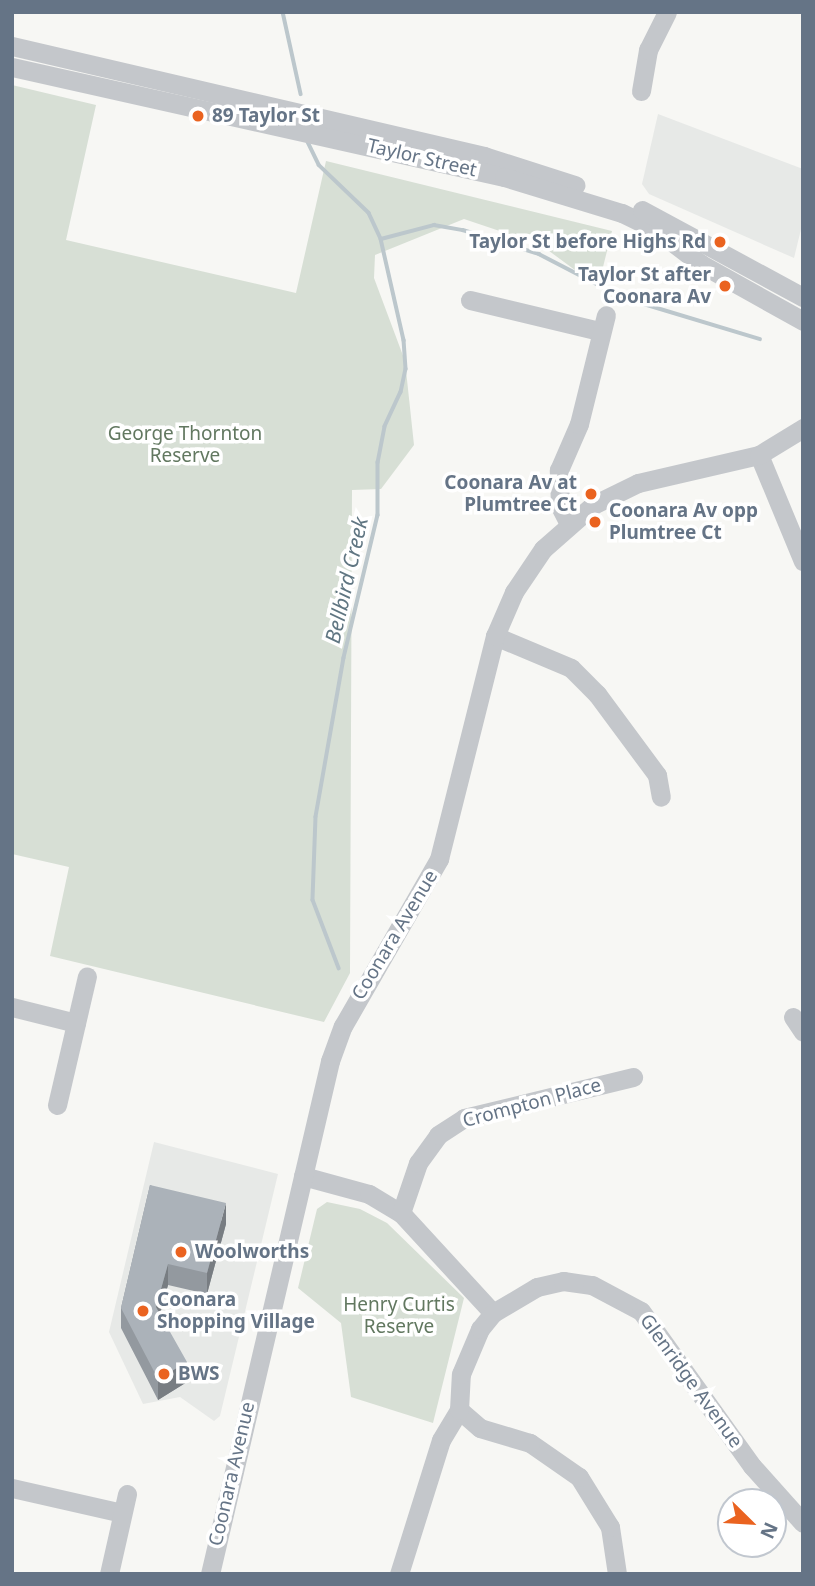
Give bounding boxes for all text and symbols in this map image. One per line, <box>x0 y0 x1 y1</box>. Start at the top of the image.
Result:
place label: 89 Taylor St <box>212 105 320 127</box>
marker: 89 Taylor St <box>190 108 206 124</box>
street label: Taylor Street <box>365 134 479 182</box>
place label: Taylor St before Highs Rd <box>469 231 706 253</box>
marker: Taylor St before Highs Rd <box>712 234 728 250</box>
place label: Taylor St after Coonara Av <box>578 264 711 308</box>
marker: Taylor St after Coonara Av <box>717 278 733 294</box>
park label: George Thornton Reserve <box>108 423 262 467</box>
place label: Coonara Av at Plumtree Ct <box>444 472 577 516</box>
marker: Coonara Av at Plumtree Ct <box>583 486 599 502</box>
place label: Coonara Av opp Plumtree Ct <box>609 500 758 544</box>
water label: Bellbird Creek <box>319 514 373 646</box>
marker: Coonara Av opp Plumtree Ct <box>587 514 603 530</box>
street label: Coonara Avenue <box>347 866 443 1004</box>
street label: Crompton Place <box>460 1074 604 1132</box>
place label: Woolworths <box>195 1241 309 1263</box>
marker: Woolworths <box>173 1244 189 1260</box>
place label: Coonara Shopping Village <box>157 1289 315 1333</box>
park label: Henry Curtis Reserve <box>343 1294 455 1338</box>
marker: Coonara Shopping Village <box>135 1303 151 1319</box>
street label: Glenridge Avenue <box>635 1310 747 1452</box>
place label: BWS <box>178 1363 219 1385</box>
marker: BWS <box>156 1366 172 1382</box>
street label: Coonara Avenue <box>204 1400 260 1548</box>
north arrow <box>717 1488 787 1558</box>
text: N <box>754 1518 784 1543</box>

